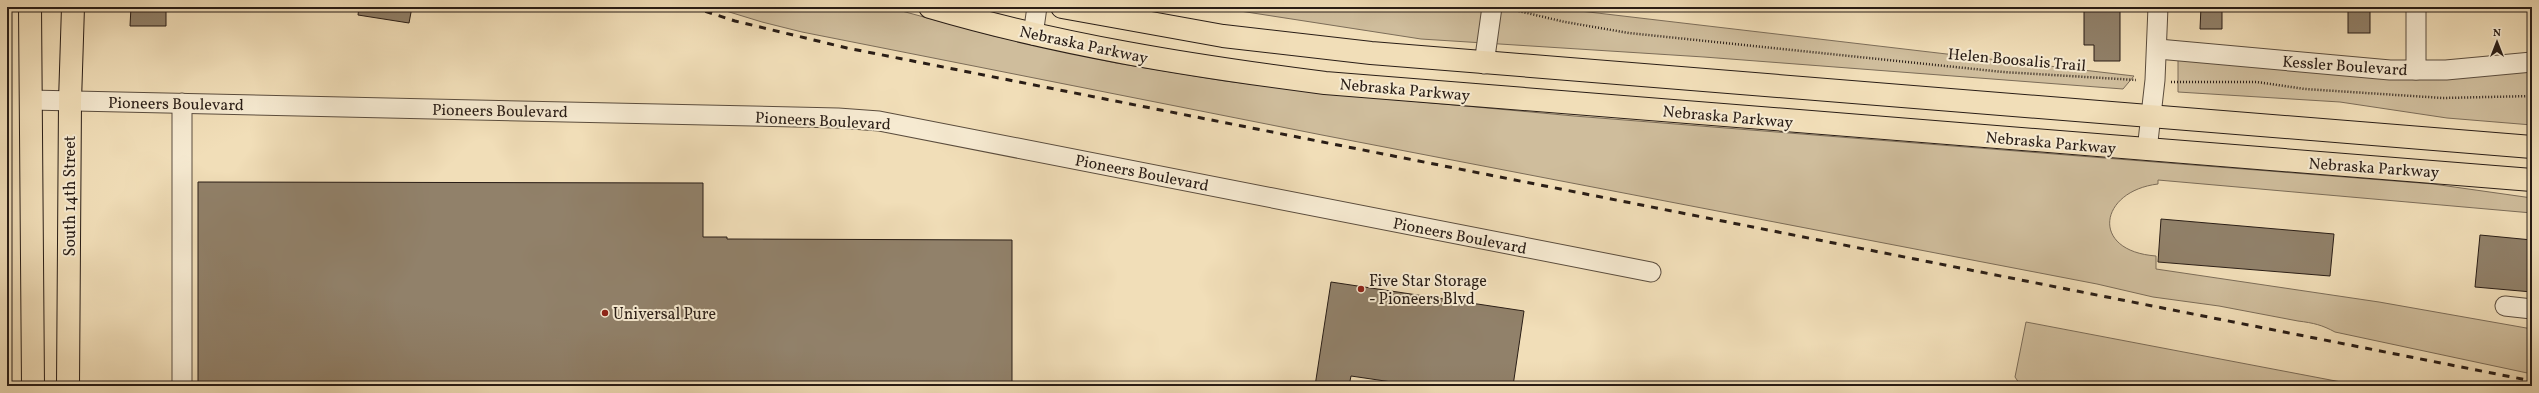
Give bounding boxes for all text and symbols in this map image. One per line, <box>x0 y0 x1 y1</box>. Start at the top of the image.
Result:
street label: Nebraska Parkway <box>1017 22 1150 70</box>
north arrow <box>2477 22 2517 62</box>
text: N <box>2493 26 2501 41</box>
street label: Helen Boosalis Trail <box>1947 44 2087 78</box>
street label: Kessler Boulevard <box>2281 52 2408 82</box>
street label: Nebraska Parkway <box>1339 74 1471 108</box>
street label: Pioneers Boulevard <box>108 93 244 117</box>
street label: Pioneers Boulevard <box>432 100 568 124</box>
street label: Nebraska Parkway <box>1662 101 1794 135</box>
street label: Pioneers Boulevard <box>754 107 891 137</box>
street label: Nebraska Parkway <box>1985 127 2117 161</box>
street label: South 14th Street <box>60 135 82 256</box>
street label: Pioneers Boulevard <box>1073 150 1210 198</box>
street label: Nebraska Parkway <box>2308 153 2440 185</box>
street label: Pioneers Boulevard <box>1391 213 1528 261</box>
place label: Five Star Storage - Pioneers Blvd <box>1369 271 1487 311</box>
marker: Five Star Storage - Pioneers Blvd <box>1356 284 1366 294</box>
place label: Universal Pure <box>613 304 716 326</box>
marker: Universal Pure <box>600 308 610 318</box>

